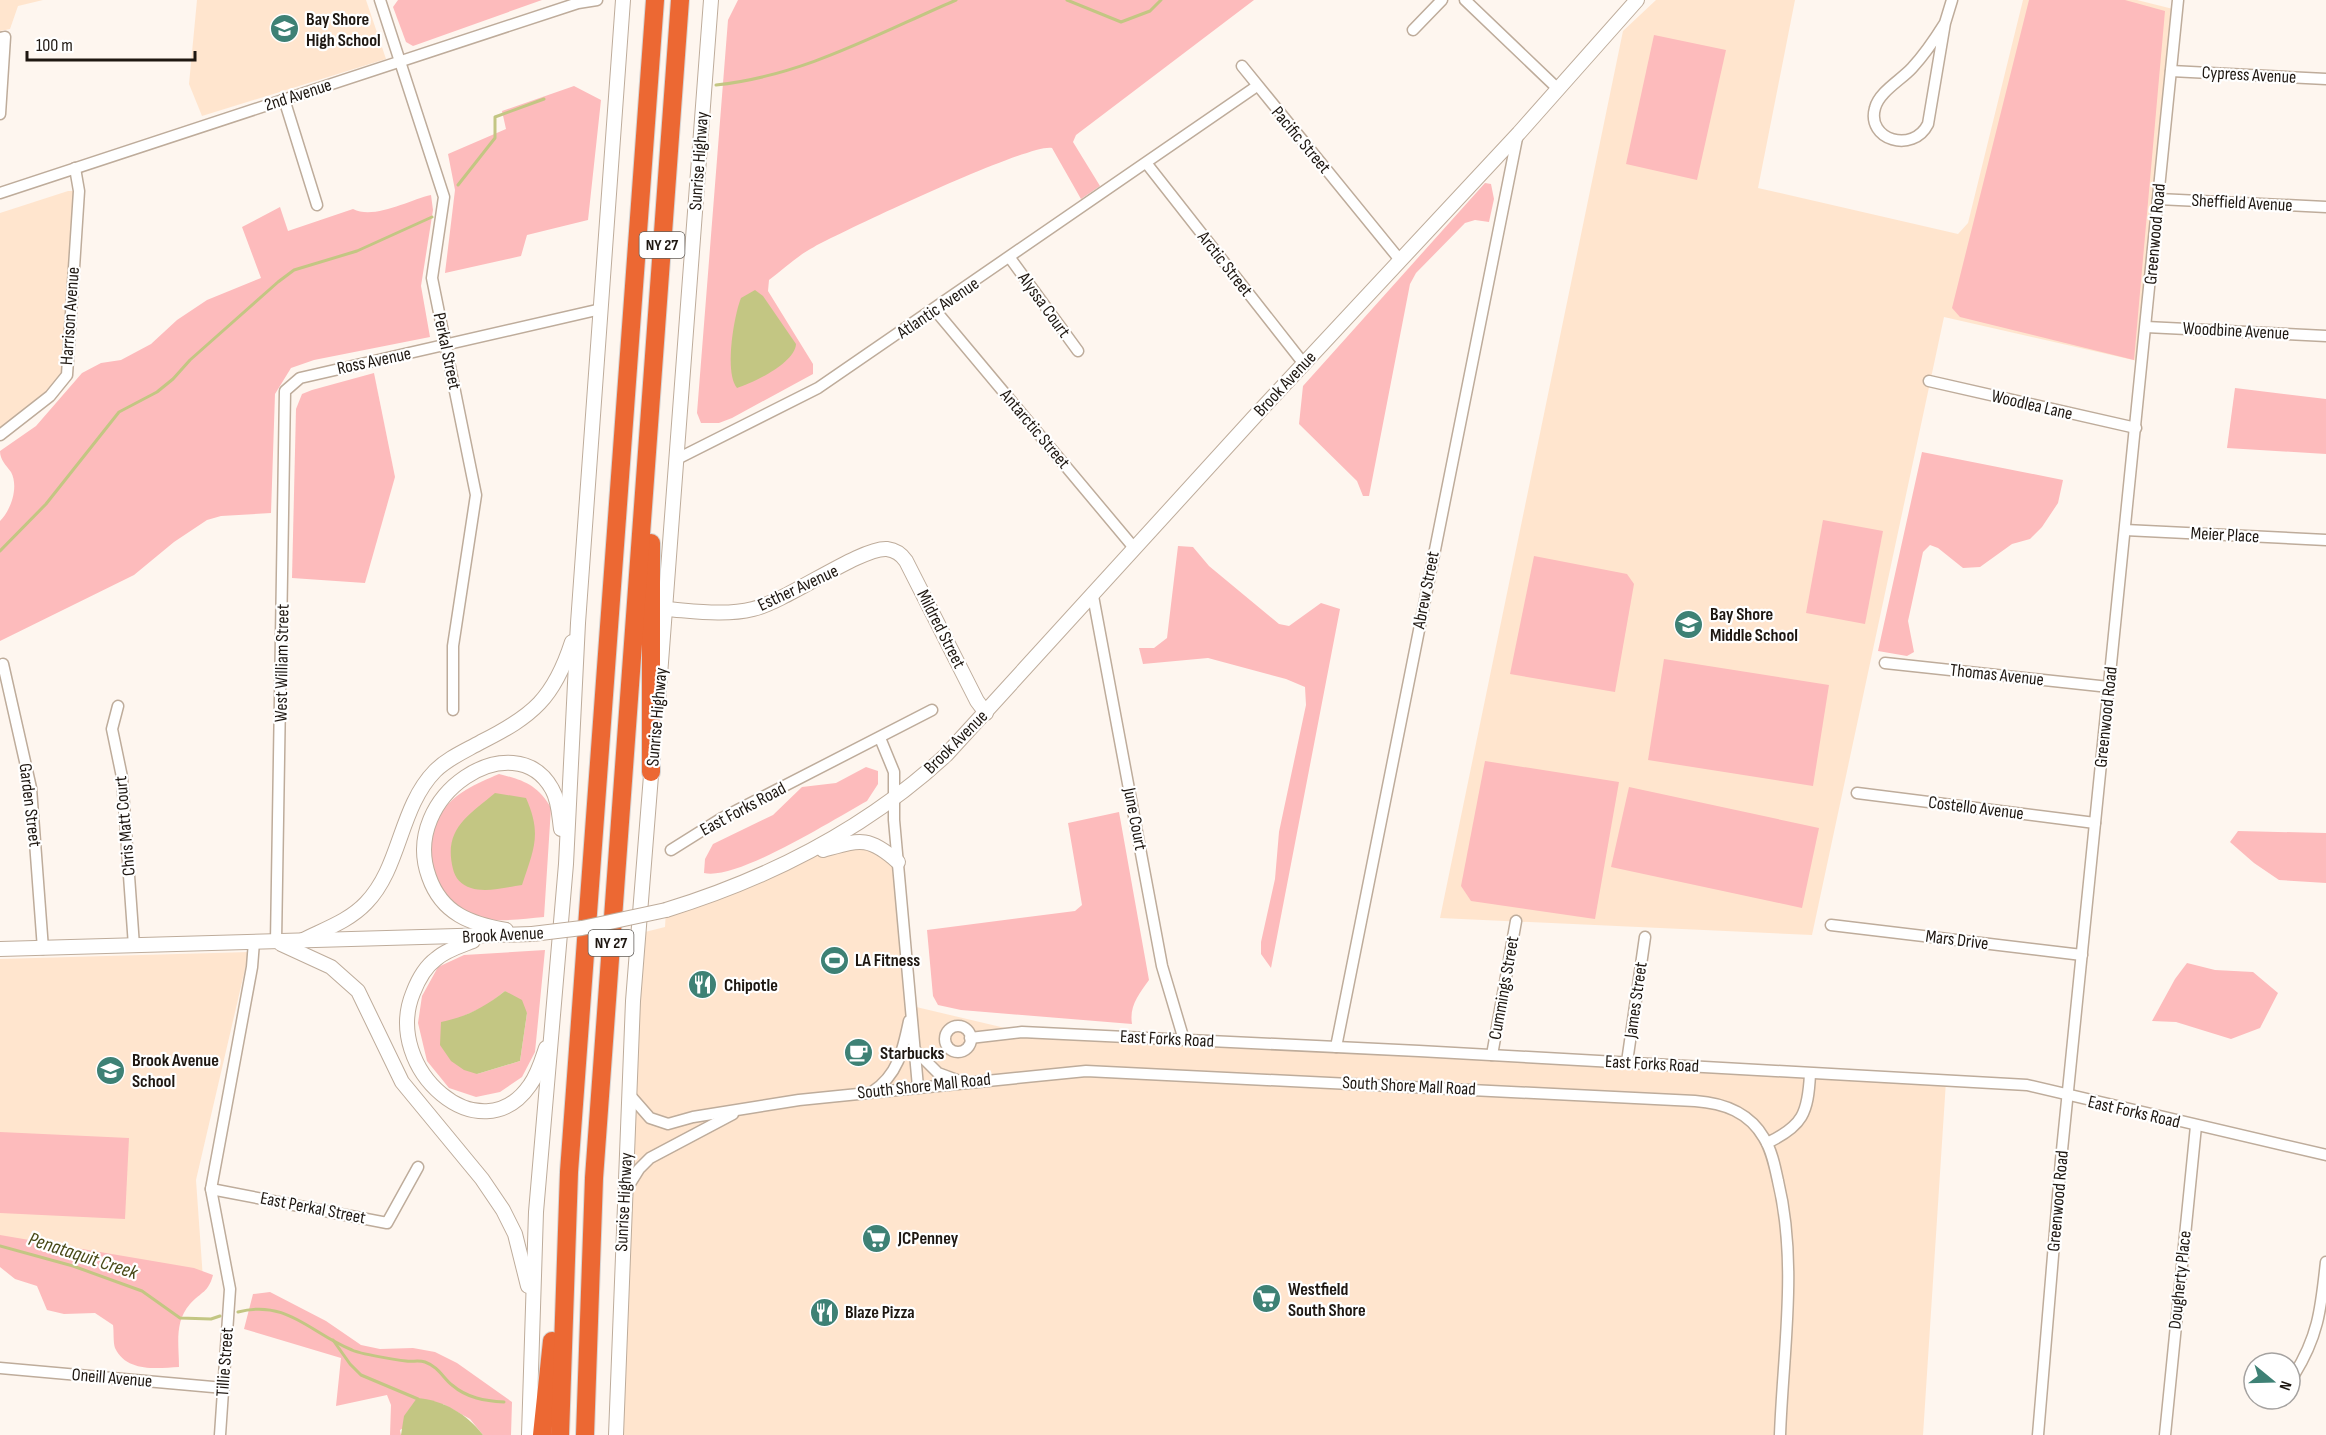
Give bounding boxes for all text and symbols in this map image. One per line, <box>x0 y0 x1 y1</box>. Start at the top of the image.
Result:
place label: Bay Shore High School <box>306 9 381 51</box>
school or university icon: Bay Shore High School <box>269 13 301 45</box>
scale bar <box>27 24 195 62</box>
text: 100 m <box>36 35 73 56</box>
street label: Cypress Avenue <box>2201 62 2297 88</box>
street label: 2nd Avenue <box>262 74 334 116</box>
street label: Pacific Street <box>1267 102 1335 178</box>
street label: Sunrise Highway <box>685 111 713 211</box>
street label: Greenwood Road <box>2140 183 2170 285</box>
street label: Sheffield Avenue <box>2191 190 2293 216</box>
street label: Arctic Street <box>1192 226 1257 301</box>
road number: NY 27 <box>640 232 684 258</box>
street label: Harrison Avenue <box>56 266 84 366</box>
street label: Alyssa Court <box>1013 268 1075 342</box>
street label: Atlantic Avenue <box>892 273 983 344</box>
street label: Perkal Street <box>429 311 465 392</box>
street label: Woodbine Avenue <box>2182 318 2290 344</box>
street label: Ross Avenue <box>335 343 413 379</box>
street label: Brook Avenue <box>1250 347 1320 421</box>
street label: Antarctic Street <box>995 384 1075 473</box>
street label: Woodlea Lane <box>1989 385 2075 425</box>
street label: Meier Place <box>2190 523 2260 547</box>
street label: Abrew Street <box>1408 549 1444 631</box>
street label: Esther Avenue <box>754 560 842 616</box>
street label: Mildred Street <box>912 586 970 672</box>
street label: West William Street <box>270 603 294 722</box>
place label: Bay Shore Middle School <box>1710 604 1798 646</box>
school or university icon: Bay Shore Middle School <box>1673 608 1705 640</box>
street label: Thomas Avenue <box>1949 660 2045 690</box>
street label: Greenwood Road <box>2090 665 2122 769</box>
street label: Sunrise Highway <box>642 667 672 767</box>
street label: Brook Avenue <box>920 706 992 778</box>
street label: Garden Street <box>14 762 46 848</box>
street label: Chris Matt Court <box>110 775 140 877</box>
street label: East Forks Road <box>697 778 789 840</box>
street label: June Court <box>1118 785 1151 853</box>
street label: Costello Avenue <box>1927 792 2025 824</box>
street label: Brook Avenue <box>462 922 544 948</box>
street label: Mars Drive <box>1924 926 1990 954</box>
road number: NY 27 <box>588 930 634 956</box>
street label: Cummings Street <box>1485 934 1524 1041</box>
sports icon: LA Fitness <box>818 944 850 976</box>
place label: LA Fitness <box>855 950 920 971</box>
street label: James Street <box>1620 960 1652 1040</box>
restaurant icon: Chipotle <box>687 969 719 1001</box>
place label: Chipotle <box>724 975 778 996</box>
street label: East Forks Road <box>1119 1026 1215 1052</box>
cafe icon: Starbucks <box>843 1037 875 1069</box>
place label: Starbucks <box>880 1043 945 1064</box>
place label: Brook Avenue School <box>132 1050 219 1092</box>
street label: East Forks Road <box>1604 1051 1700 1077</box>
school or university icon: Brook Avenue School <box>95 1054 127 1086</box>
street label: South Shore Mall Road <box>856 1069 992 1103</box>
street label: South Shore Mall Road <box>1342 1072 1476 1100</box>
street label: East Forks Road <box>2086 1091 2182 1133</box>
street label: Greenwood Road <box>2043 1150 2073 1252</box>
street label: Sunrise Highway <box>611 1152 637 1252</box>
street label: East Perkal Street <box>259 1187 368 1229</box>
supermarket icon: JCPenney <box>861 1222 893 1254</box>
water label: Penataquit Creek <box>25 1227 141 1285</box>
place label: JCPenney <box>897 1228 959 1249</box>
street label: Dougherty Place <box>2164 1230 2196 1330</box>
place label: Westfield South Shore <box>1288 1279 1366 1321</box>
supermarket icon: Westfield South Shore <box>1251 1283 1283 1315</box>
restaurant icon: Blaze Pizza <box>808 1296 840 1328</box>
place label: Blaze Pizza <box>845 1302 915 1323</box>
street label: Tillie Street <box>212 1326 238 1397</box>
north arrow <box>2242 1351 2302 1411</box>
street label: Oneill Avenue <box>71 1364 153 1392</box>
text: N <box>2274 1378 2295 1393</box>

